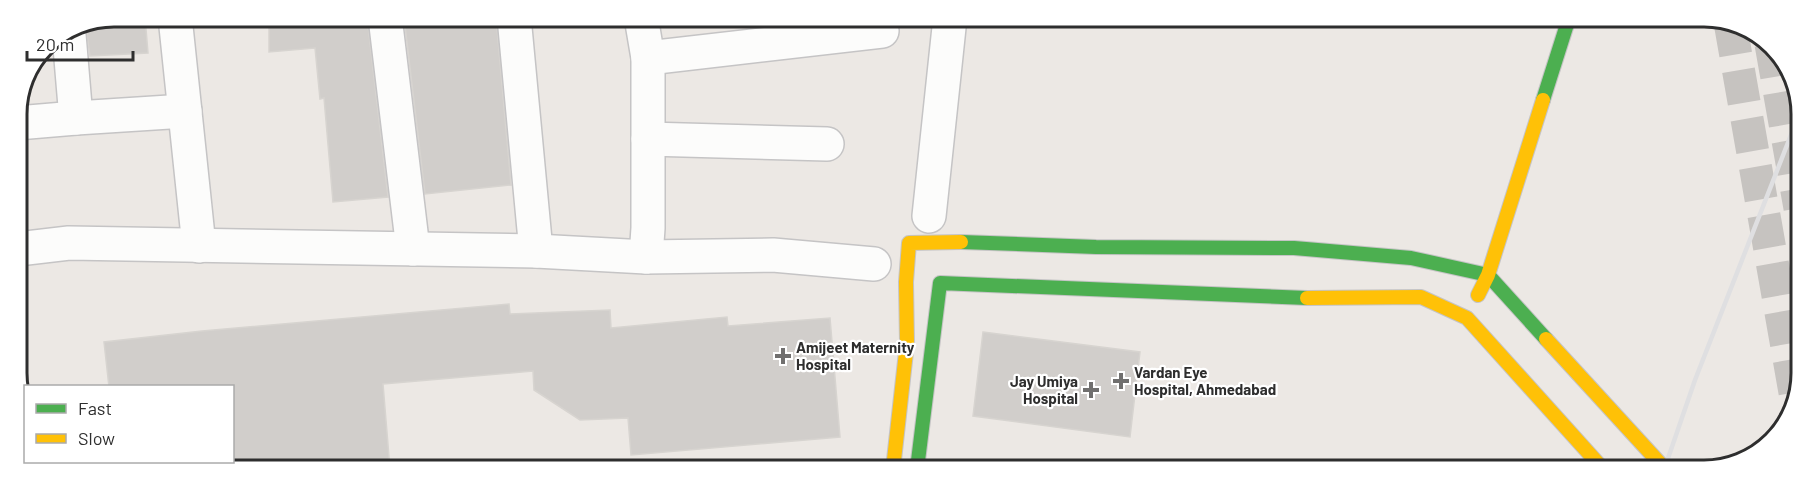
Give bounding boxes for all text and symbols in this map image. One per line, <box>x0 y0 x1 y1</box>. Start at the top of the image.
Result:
scale bar <box>27 24 134 62</box>
text: 20 m <box>36 33 74 55</box>
place label: Amijeet Maternity Hospital <box>796 338 915 373</box>
marker: Amijeet Maternity Hospital <box>774 347 792 365</box>
place label: Vardan Eye Hospital, Ahmedabad <box>1134 363 1276 398</box>
place label: Jay Umiya Hospital <box>1010 372 1078 407</box>
marker: Vardan Eye Hospital, Ahmedabad <box>1112 372 1130 390</box>
marker: Jay Umiya Hospital <box>1082 381 1100 399</box>
legend <box>24 385 234 463</box>
text: Fast <box>78 397 112 419</box>
text: Slow <box>78 427 115 449</box>

